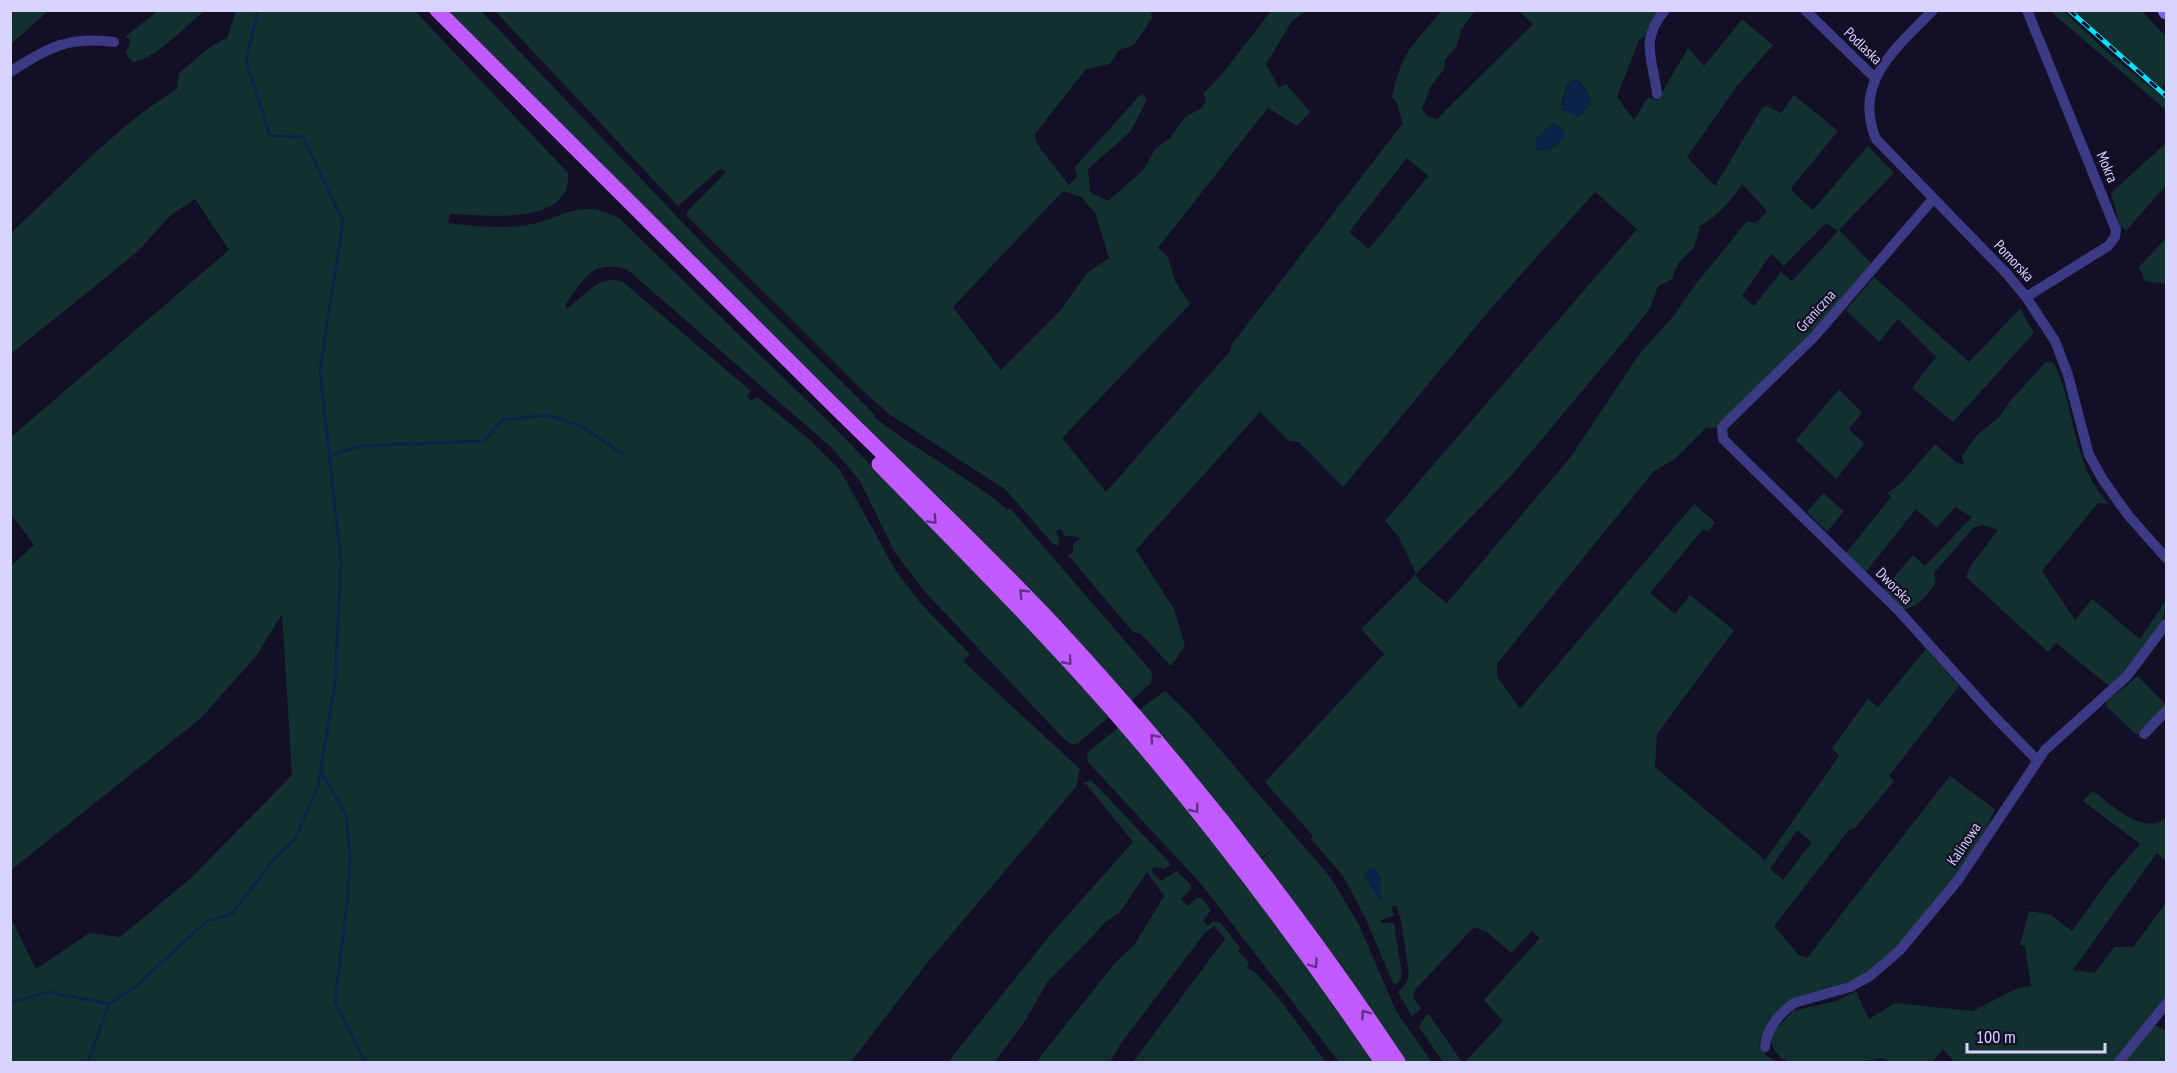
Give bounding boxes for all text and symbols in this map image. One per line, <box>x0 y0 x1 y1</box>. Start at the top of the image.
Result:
street label: Podlaska <box>1840 23 1886 68</box>
street label: Mokra <box>2092 148 2122 185</box>
street label: Pomorska <box>1990 236 2038 285</box>
street label: Graniczna <box>1792 286 1840 336</box>
one-way arrow <box>926 513 937 524</box>
street label: Dworska <box>1872 563 1917 608</box>
one-way arrow <box>1020 590 1031 601</box>
one-way arrow <box>1061 654 1072 665</box>
one-way arrow <box>1150 734 1161 745</box>
one-way arrow <box>1188 802 1199 813</box>
street label: Kalinowa <box>1942 819 1985 869</box>
one-way arrow <box>1306 957 1317 968</box>
one-way arrow <box>1361 1010 1372 1021</box>
scale bar <box>1967 1016 2105 1054</box>
text: 100 m <box>1976 1025 2016 1048</box>

